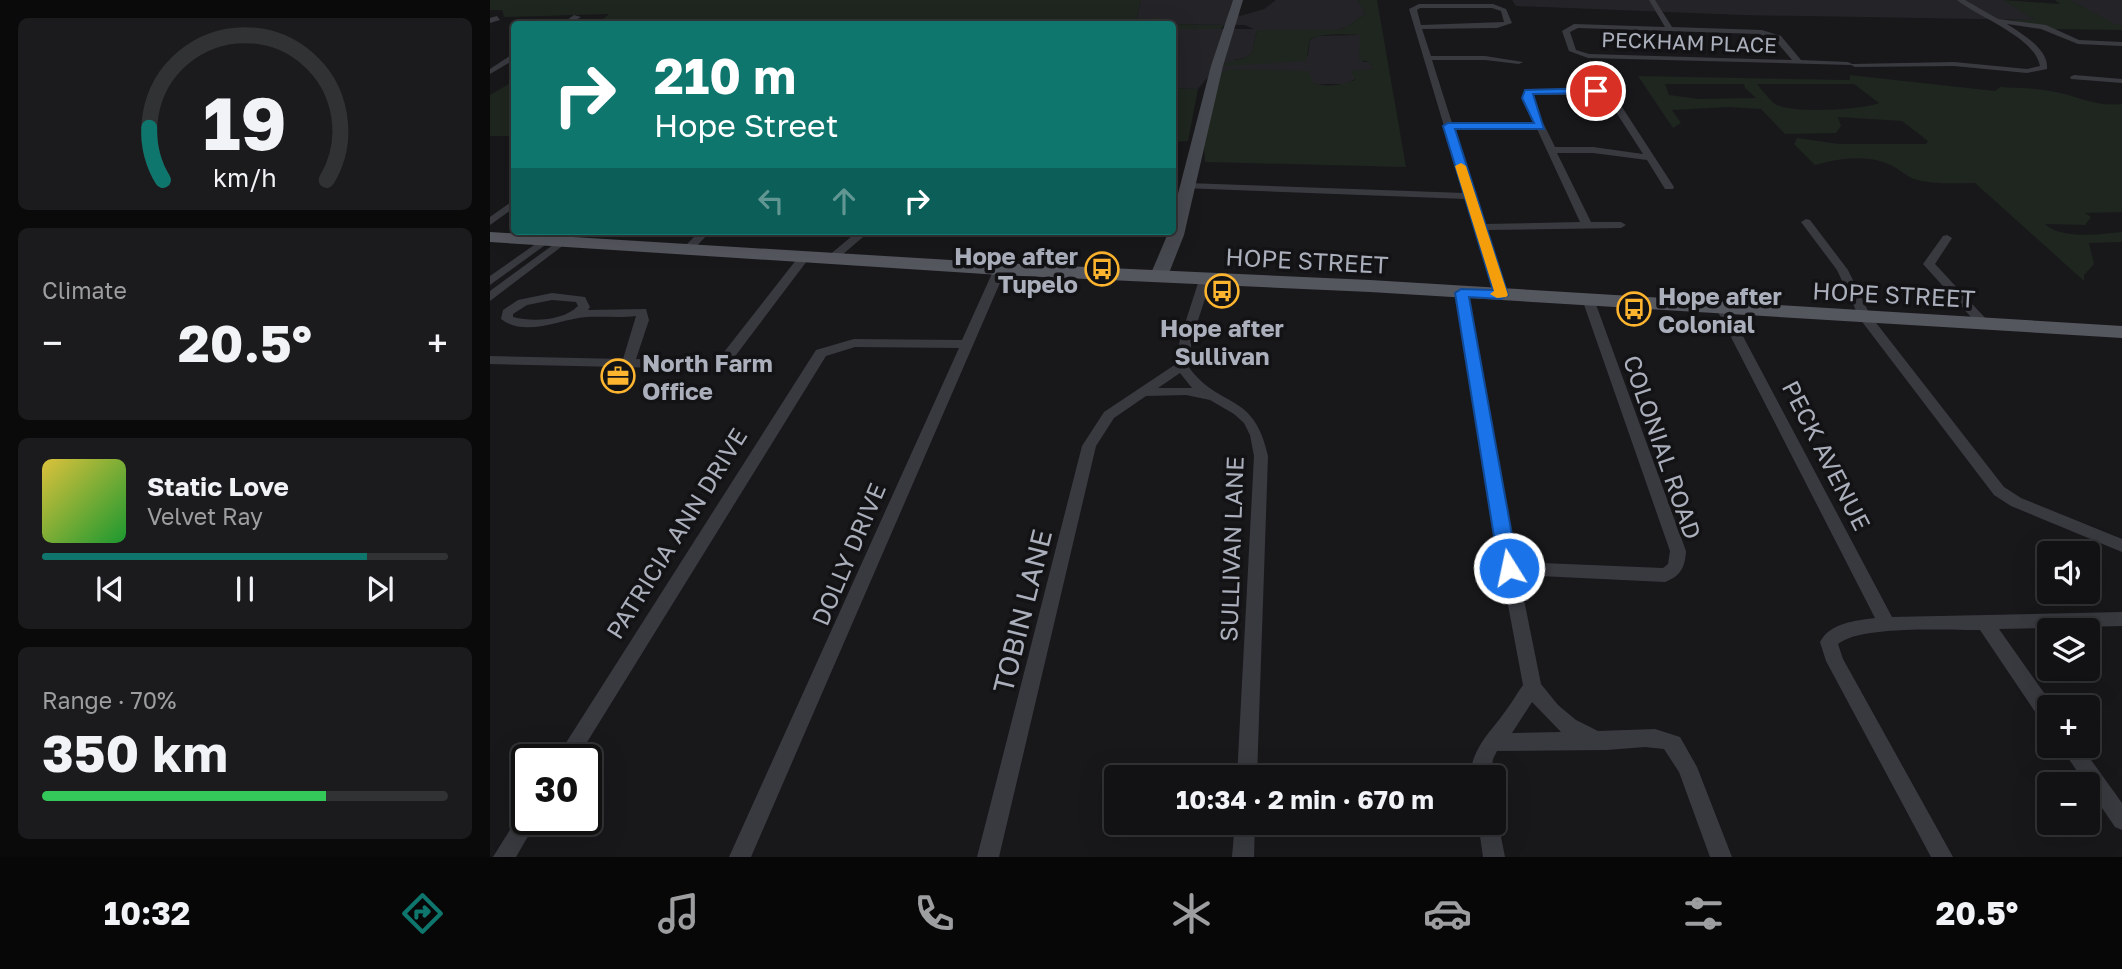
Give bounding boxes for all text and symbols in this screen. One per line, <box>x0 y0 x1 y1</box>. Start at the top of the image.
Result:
street label: PECKHAM PLACE <box>1601 26 1777 58</box>
text: 210 m <box>654 46 796 105</box>
icon: right <box>539 49 630 140</box>
pin <box>1566 61 1626 121</box>
icon: arrive <box>1577 72 1615 110</box>
text: 19 <box>203 79 287 166</box>
text: Hope Street <box>654 106 838 144</box>
text: km/h <box>213 162 277 193</box>
icon: left <box>752 182 790 220</box>
icon: ahead <box>825 182 863 220</box>
icon: right <box>898 182 936 220</box>
place label: Hope after Tupelo <box>954 241 1078 298</box>
street label: HOPE STREET <box>1225 241 1389 279</box>
bus stop icon: Hope after Tupelo <box>1083 250 1121 288</box>
bus stop icon: Hope after Sullivan <box>1203 272 1241 310</box>
street label: HOPE STREET <box>1812 275 1976 313</box>
text: Climate <box>42 276 127 304</box>
place label: Hope after Colonial <box>1658 281 1782 338</box>
bus stop icon: Hope after Colonial <box>1615 290 1653 328</box>
text: 20.5° <box>178 311 312 373</box>
place label: Hope after Sullivan <box>1160 313 1284 370</box>
text: − <box>42 320 63 365</box>
text: + <box>427 320 448 365</box>
place label: North Farm Office <box>642 348 773 405</box>
street label: COLONIAL ROAD <box>1618 351 1708 543</box>
office icon: North Farm Office <box>599 357 637 395</box>
street label: PECK AVENUE <box>1777 375 1877 535</box>
street label: PATRICIA ANN DRIVE <box>599 422 753 644</box>
street label: SULLIVAN LANE <box>1213 456 1249 642</box>
text: Static Love <box>147 471 289 502</box>
street label: DOLLY DRIVE <box>805 478 891 630</box>
text: Velvet Ray <box>147 502 263 530</box>
street label: TOBIN LANE <box>986 526 1058 696</box>
position arrow <box>1472 531 1546 605</box>
map controls <box>2037 541 2100 835</box>
button: sound <box>2037 541 2100 604</box>
icon: previous <box>91 570 129 608</box>
icon: pause <box>226 570 264 608</box>
icon: next <box>361 570 399 608</box>
button: layers <box>2037 618 2100 681</box>
text: Range · 70% <box>42 686 176 714</box>
button: + <box>2037 695 2100 758</box>
text: 350 km <box>42 721 228 783</box>
speed limit sign: 30 <box>511 744 602 835</box>
button: − <box>2037 772 2100 835</box>
text: 10:34 · 2 min · 670 m <box>1176 784 1434 815</box>
icon: directions <box>398 889 447 938</box>
icon: music <box>654 889 703 938</box>
icon: phone <box>910 889 959 938</box>
icon: climate <box>1167 889 1216 938</box>
icon: car <box>1423 889 1472 938</box>
icon: filters <box>1679 889 1728 938</box>
text: 10:32 <box>104 894 190 932</box>
text: 20.5° <box>1936 894 2018 932</box>

